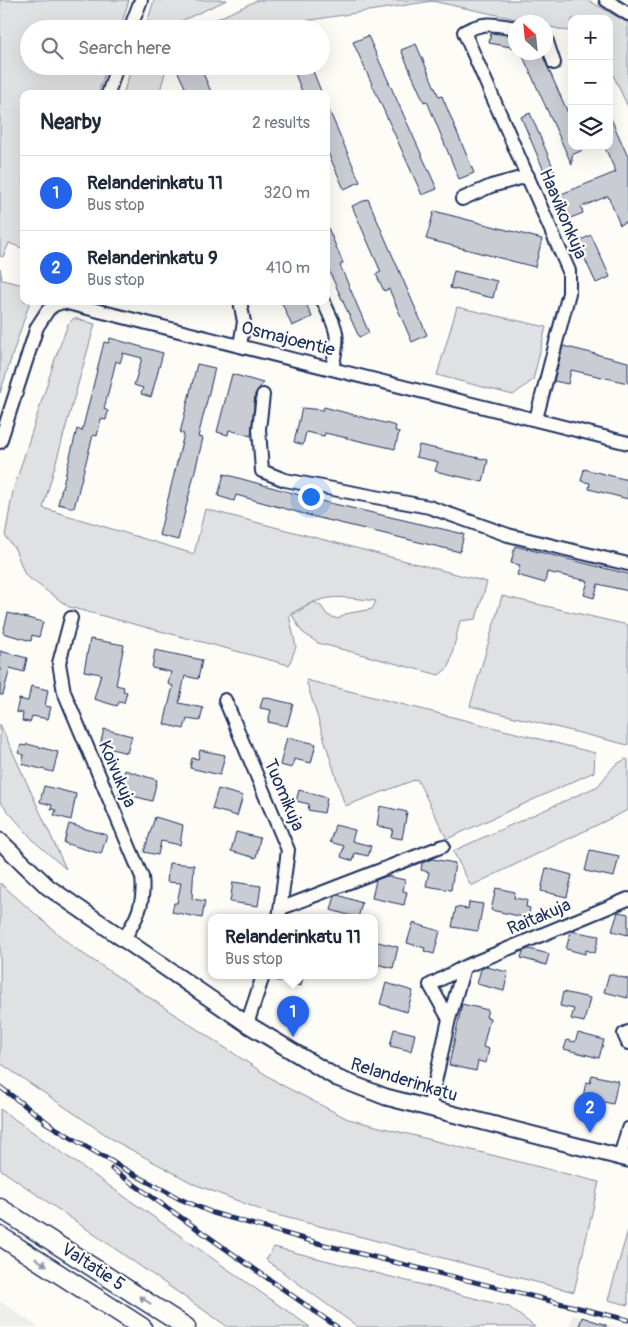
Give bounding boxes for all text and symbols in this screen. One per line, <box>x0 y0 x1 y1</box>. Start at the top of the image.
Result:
north arrow <box>508 15 553 60</box>
map controls <box>568 15 613 150</box>
button: + <box>568 15 613 60</box>
search box <box>20 20 330 75</box>
icon: search <box>38 34 66 62</box>
text: Search here <box>78 36 171 60</box>
button: − <box>568 60 613 105</box>
button: layers <box>568 105 613 150</box>
text: Nearby <box>40 109 101 136</box>
text: 2 results <box>252 113 310 133</box>
street label: Haavikonkuja <box>534 165 592 263</box>
text: Relanderinkatu 11 <box>87 171 223 195</box>
text: 1 <box>53 183 59 203</box>
text: 320 m <box>264 183 310 203</box>
text: Bus stop <box>87 195 145 215</box>
text: Relanderinkatu 9 <box>87 246 218 270</box>
text: 2 <box>52 258 60 278</box>
text: 410 m <box>266 258 310 278</box>
text: Bus stop <box>87 270 145 290</box>
street label: Osmajoentie <box>239 316 337 362</box>
your location <box>298 484 324 510</box>
street label: Koivukuja <box>93 737 141 811</box>
street label: Tuomikuja <box>259 756 309 834</box>
street label: Raitakuja <box>504 893 574 941</box>
popup <box>208 914 378 979</box>
text: Relanderinkatu 11 <box>225 925 361 949</box>
text: Bus stop <box>225 949 283 969</box>
pin: 1 <box>277 996 309 1037</box>
street label: Relanderinkatu <box>348 1053 460 1107</box>
pin: 2 <box>574 1092 606 1133</box>
street label: Valtatie 5 <box>57 1238 129 1296</box>
one-way arrow <box>35 1257 48 1267</box>
one-way arrow <box>138 1295 152 1305</box>

